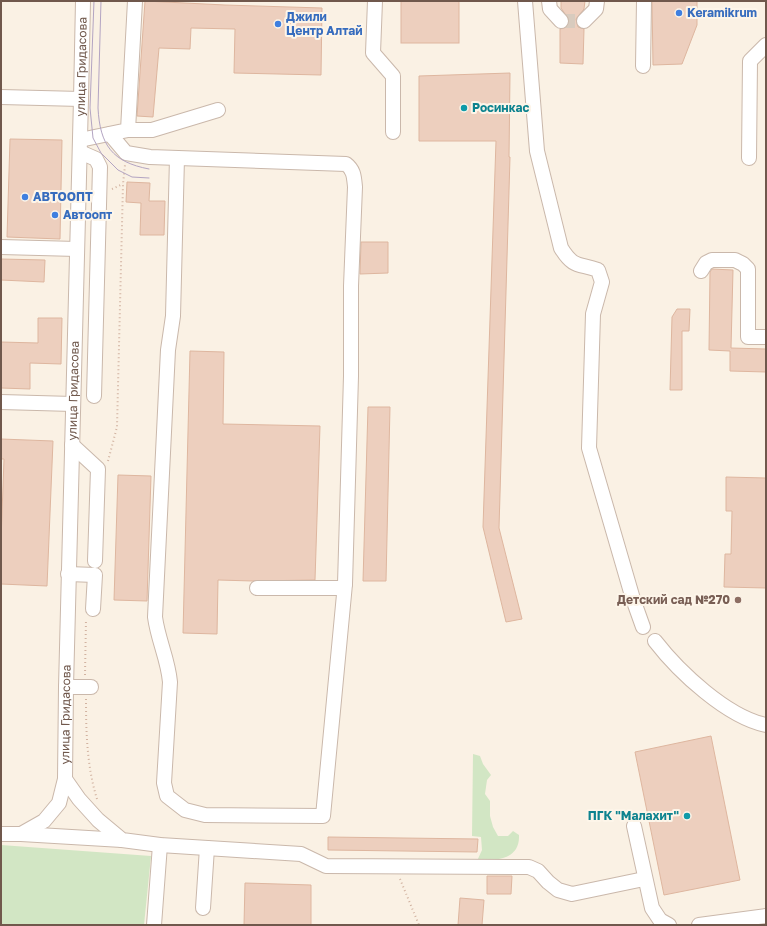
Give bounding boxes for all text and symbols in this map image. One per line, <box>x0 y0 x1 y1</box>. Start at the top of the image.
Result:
place label: Keramikrum <box>687 5 757 20</box>
marker: Keramikrum <box>674 8 684 18</box>
place label: Джили Центр Алтай <box>286 9 362 38</box>
street label: улица Гридасова <box>73 17 90 117</box>
marker: Джили Центр Алтай <box>273 19 283 29</box>
place label: Росинкас <box>472 100 529 115</box>
marker: Росинкас <box>459 103 469 113</box>
place label: АВТООПТ <box>33 189 93 204</box>
marker: АВТООПТ <box>20 192 30 202</box>
place label: Автоопт <box>63 207 112 222</box>
marker: Автоопт <box>50 210 60 220</box>
street label: улица Гридасова <box>64 341 82 441</box>
place label: Детский сад №270 <box>617 592 730 607</box>
marker: Детский сад №270 <box>733 595 743 605</box>
street label: улица Гридасова <box>57 664 74 765</box>
place label: ПГК "Малахит" <box>588 808 679 823</box>
marker: ПГК "Малахит" <box>682 811 692 821</box>

